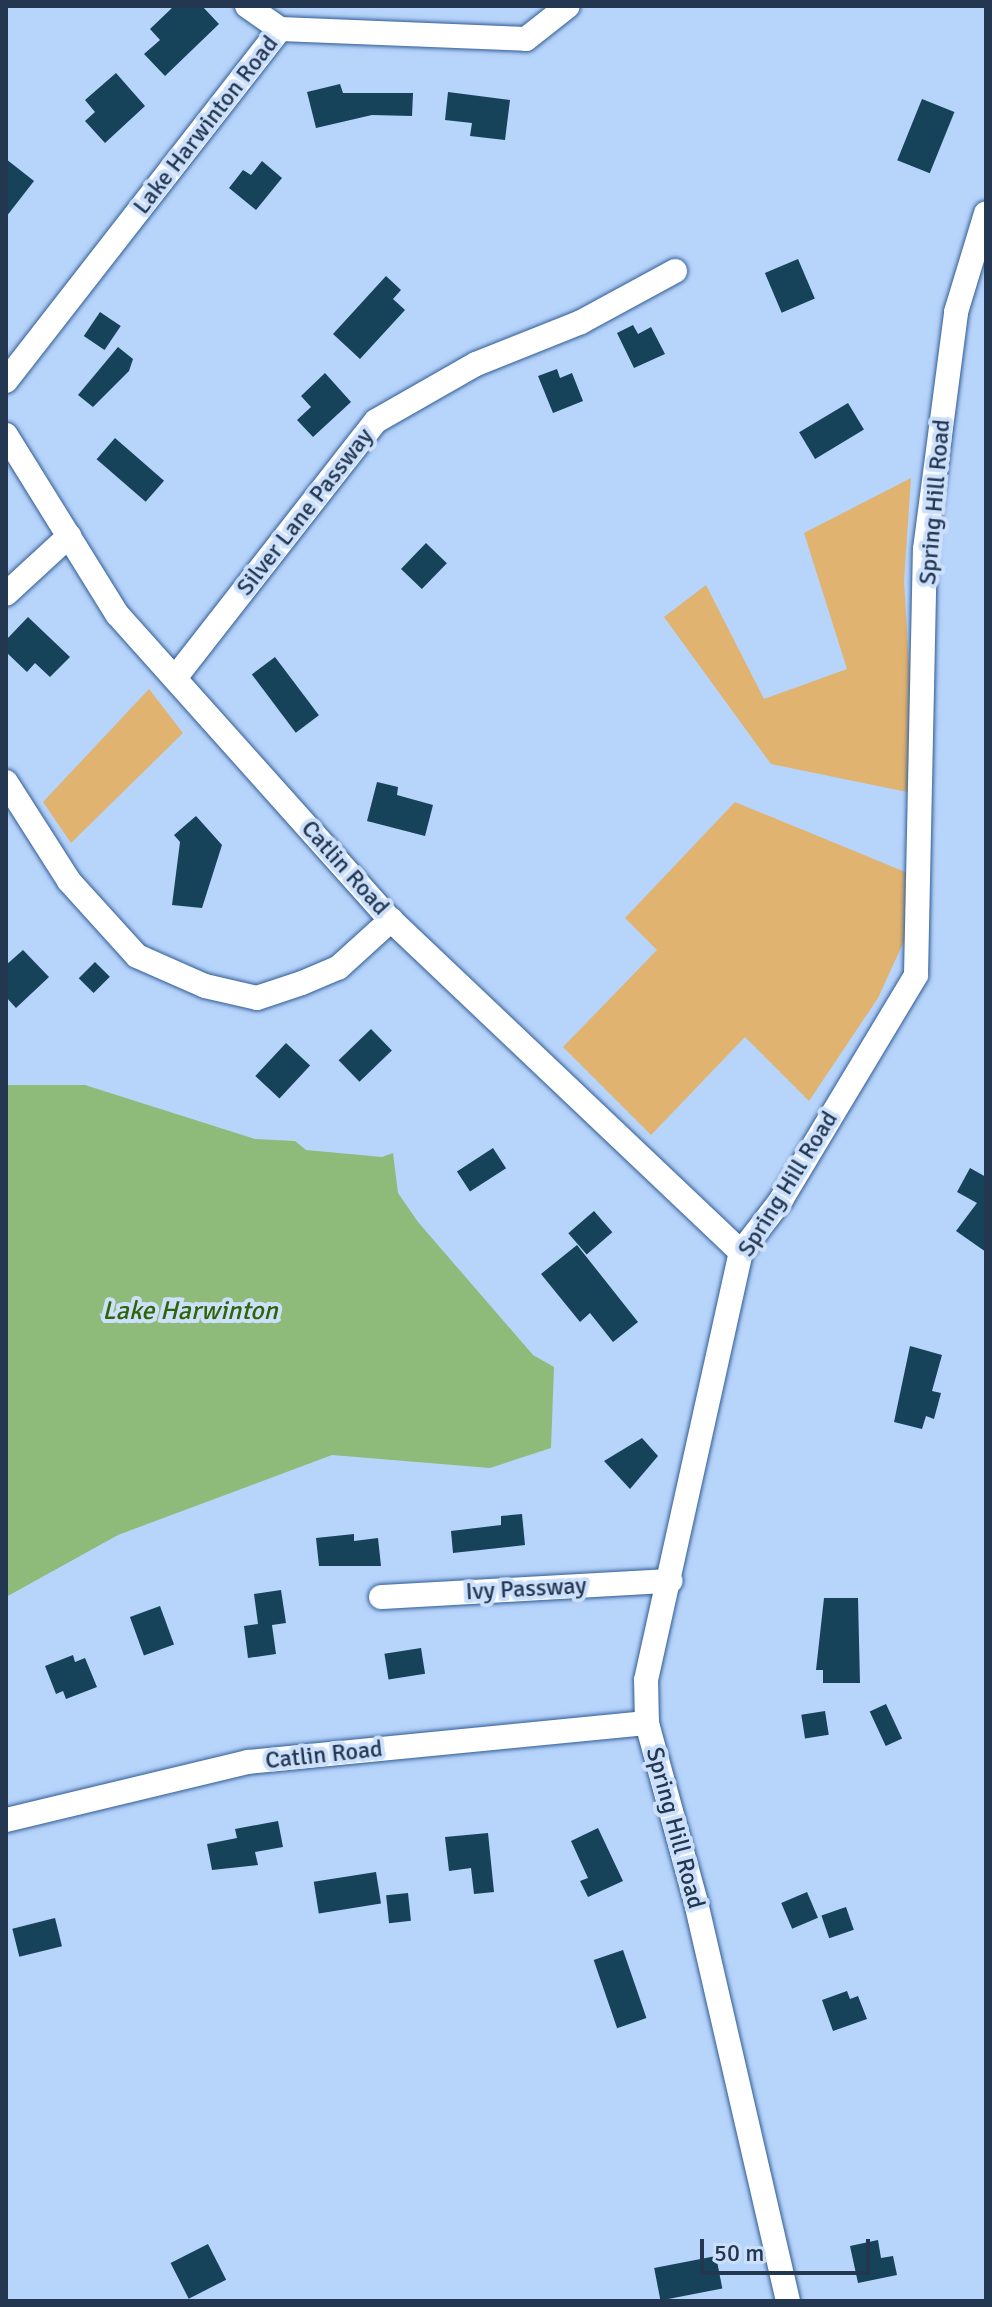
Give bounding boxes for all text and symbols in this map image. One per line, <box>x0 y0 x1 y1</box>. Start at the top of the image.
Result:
street label: Lake Harwinton Road <box>127 30 285 220</box>
street label: Spring Hill Road <box>913 418 957 586</box>
street label: Silver Lane Passway <box>231 423 379 601</box>
street label: Catlin Road <box>295 815 395 921</box>
street label: Spring Hill Road <box>732 1106 844 1262</box>
water label: Lake Harwinton <box>102 1296 278 1328</box>
street label: Ivy Passway <box>465 1571 587 1607</box>
street label: Catlin Road <box>264 1735 384 1775</box>
street label: Spring Hill Road <box>640 1744 710 1912</box>
scale bar <box>704 2223 874 2273</box>
text: 50 m <box>714 2238 764 2268</box>

